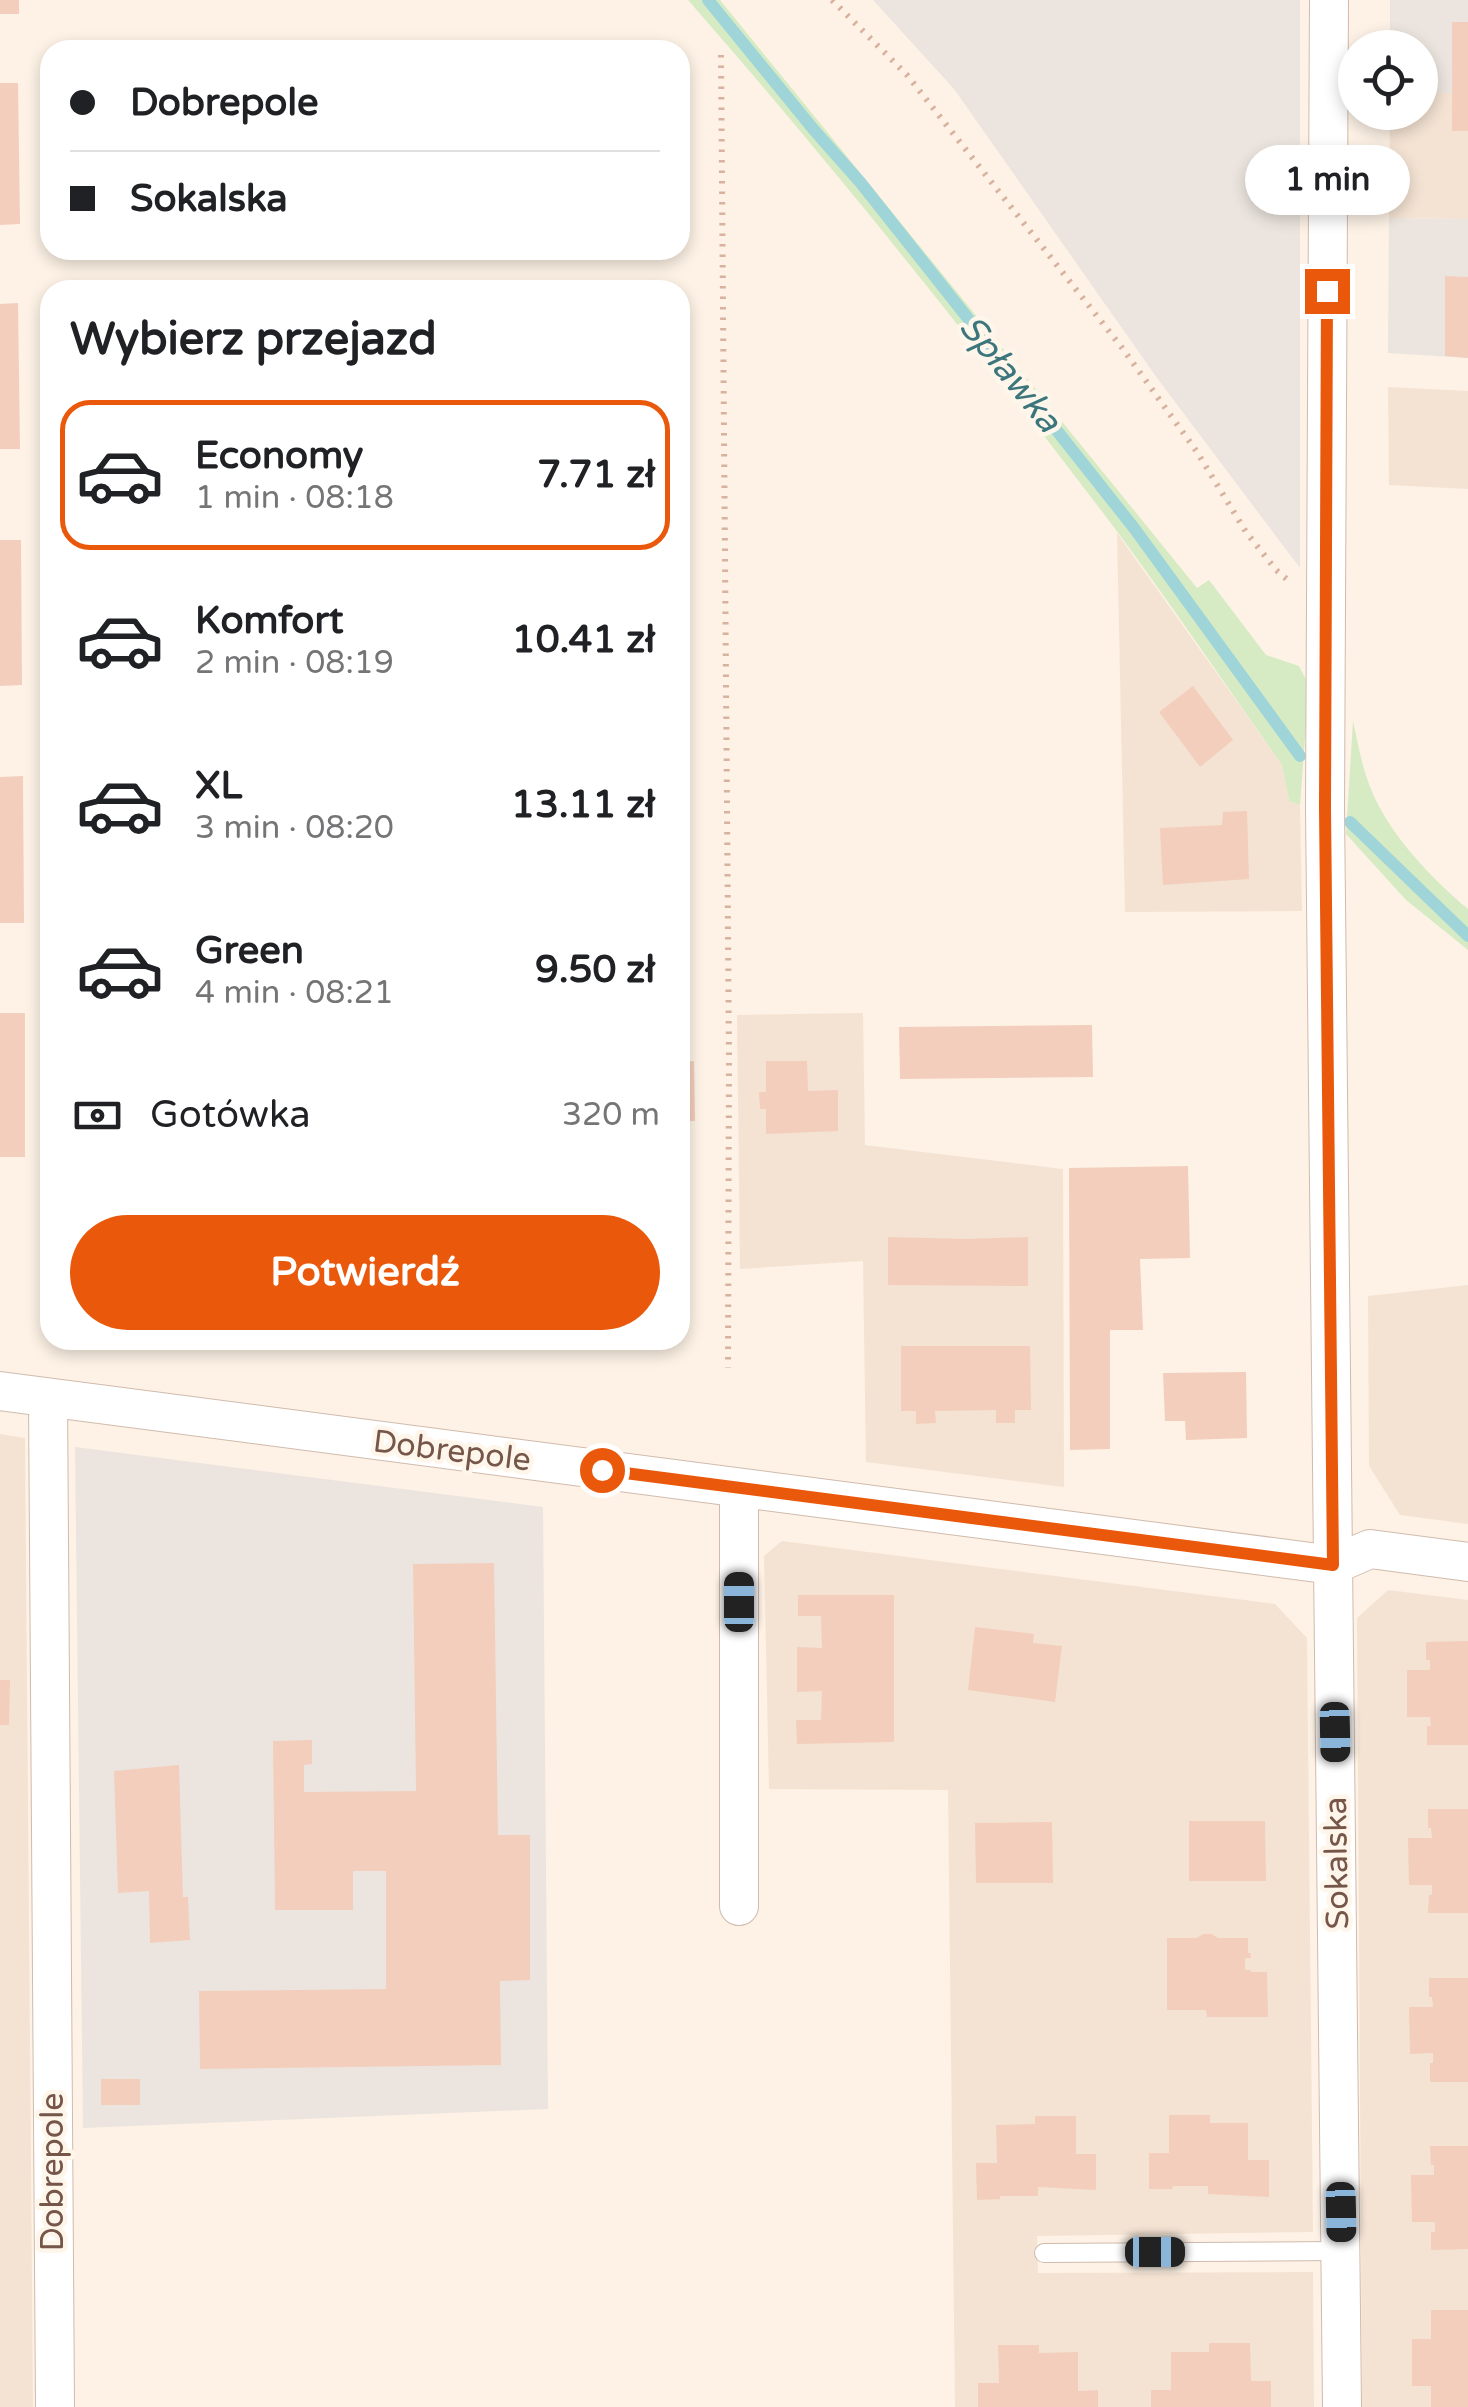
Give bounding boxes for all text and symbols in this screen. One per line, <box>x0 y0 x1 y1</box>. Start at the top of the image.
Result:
map controls <box>1338 30 1438 130</box>
button: locate <box>1338 30 1438 130</box>
text: Dobrepole <box>130 80 318 126</box>
callout: 1 min <box>1244 146 1410 216</box>
text: 1 min <box>1285 161 1370 199</box>
text: Sokalska <box>130 176 288 222</box>
route end <box>1305 269 1350 314</box>
water label: Spławka <box>950 307 1071 442</box>
text: Wybierz przejazd <box>70 313 437 367</box>
icon: car <box>75 430 165 520</box>
text: Economy <box>195 433 363 479</box>
text: 7.71 zł <box>537 452 655 498</box>
text: 1 min · 08:18 <box>195 479 394 517</box>
icon: car <box>75 595 165 685</box>
text: Komfort <box>195 598 344 644</box>
text: 10.41 zł <box>512 617 655 663</box>
text: 2 min · 08:19 <box>195 644 394 682</box>
icon: car <box>75 760 165 850</box>
text: XL <box>195 763 242 809</box>
text: 13.11 zł <box>511 782 655 828</box>
text: 3 min · 08:20 <box>195 809 394 847</box>
icon: car <box>75 925 165 1015</box>
text: Green <box>195 928 304 974</box>
text: 9.50 zł <box>535 947 655 993</box>
text: 4 min · 08:21 <box>195 974 394 1012</box>
icon: cash <box>70 1088 125 1143</box>
text: Gotówka <box>150 1092 311 1138</box>
text: 320 m <box>562 1096 660 1134</box>
button: Potwierdź <box>70 1215 660 1330</box>
street label: Dobrepole <box>371 1422 533 1480</box>
route start <box>580 1448 625 1493</box>
car <box>724 1572 754 1632</box>
car <box>1319 1702 1351 1762</box>
street label: Sokalska <box>1317 1796 1357 1930</box>
street label: Dobrepole <box>34 2093 72 2251</box>
car <box>1325 2182 1357 2242</box>
car <box>1125 2237 1185 2267</box>

